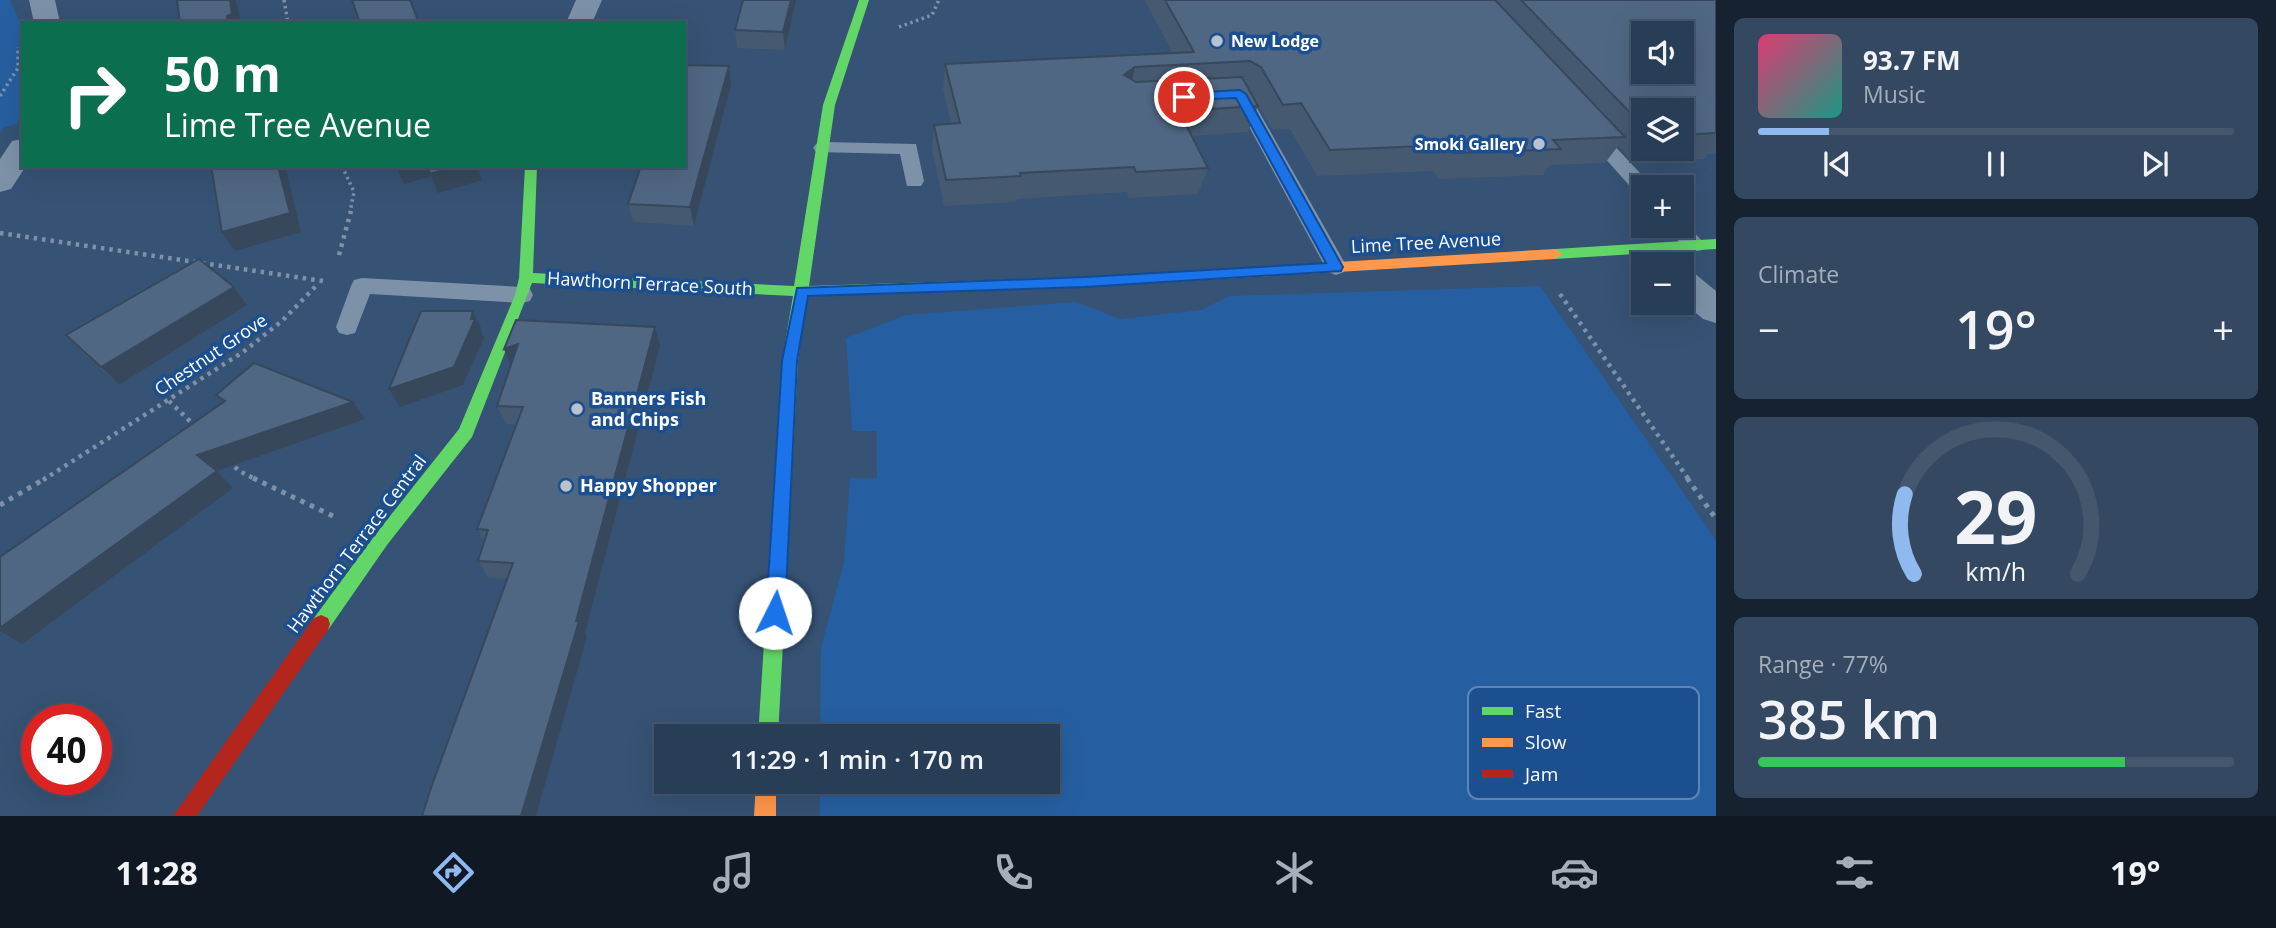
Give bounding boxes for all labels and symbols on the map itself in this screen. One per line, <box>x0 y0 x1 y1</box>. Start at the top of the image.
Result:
place label: New Lodge <box>1231 30 1319 52</box>
marker: New Lodge <box>1209 33 1225 49</box>
pin <box>1154 67 1214 127</box>
place label: Smoki Gallery <box>1415 133 1526 155</box>
marker: Smoki Gallery <box>1531 136 1547 152</box>
street label: Lime Tree Avenue <box>1350 226 1502 258</box>
street label: Hawthorn Terrace South <box>547 266 754 300</box>
street label: Chestnut Grove <box>149 308 271 401</box>
place label: Banners Fish and Chips <box>591 386 706 431</box>
marker: Banners Fish and Chips <box>569 401 585 417</box>
street label: Hawthorn Terrace Central <box>281 449 431 637</box>
place label: Happy Shopper <box>580 473 717 497</box>
marker: Happy Shopper <box>558 478 574 494</box>
position arrow <box>738 576 812 650</box>
legend <box>1468 687 1699 799</box>
text: Fast <box>1525 698 1561 724</box>
speed limit sign: 40 <box>21 704 112 795</box>
text: Slow <box>1525 729 1567 755</box>
text: Jam <box>1523 761 1558 787</box>

